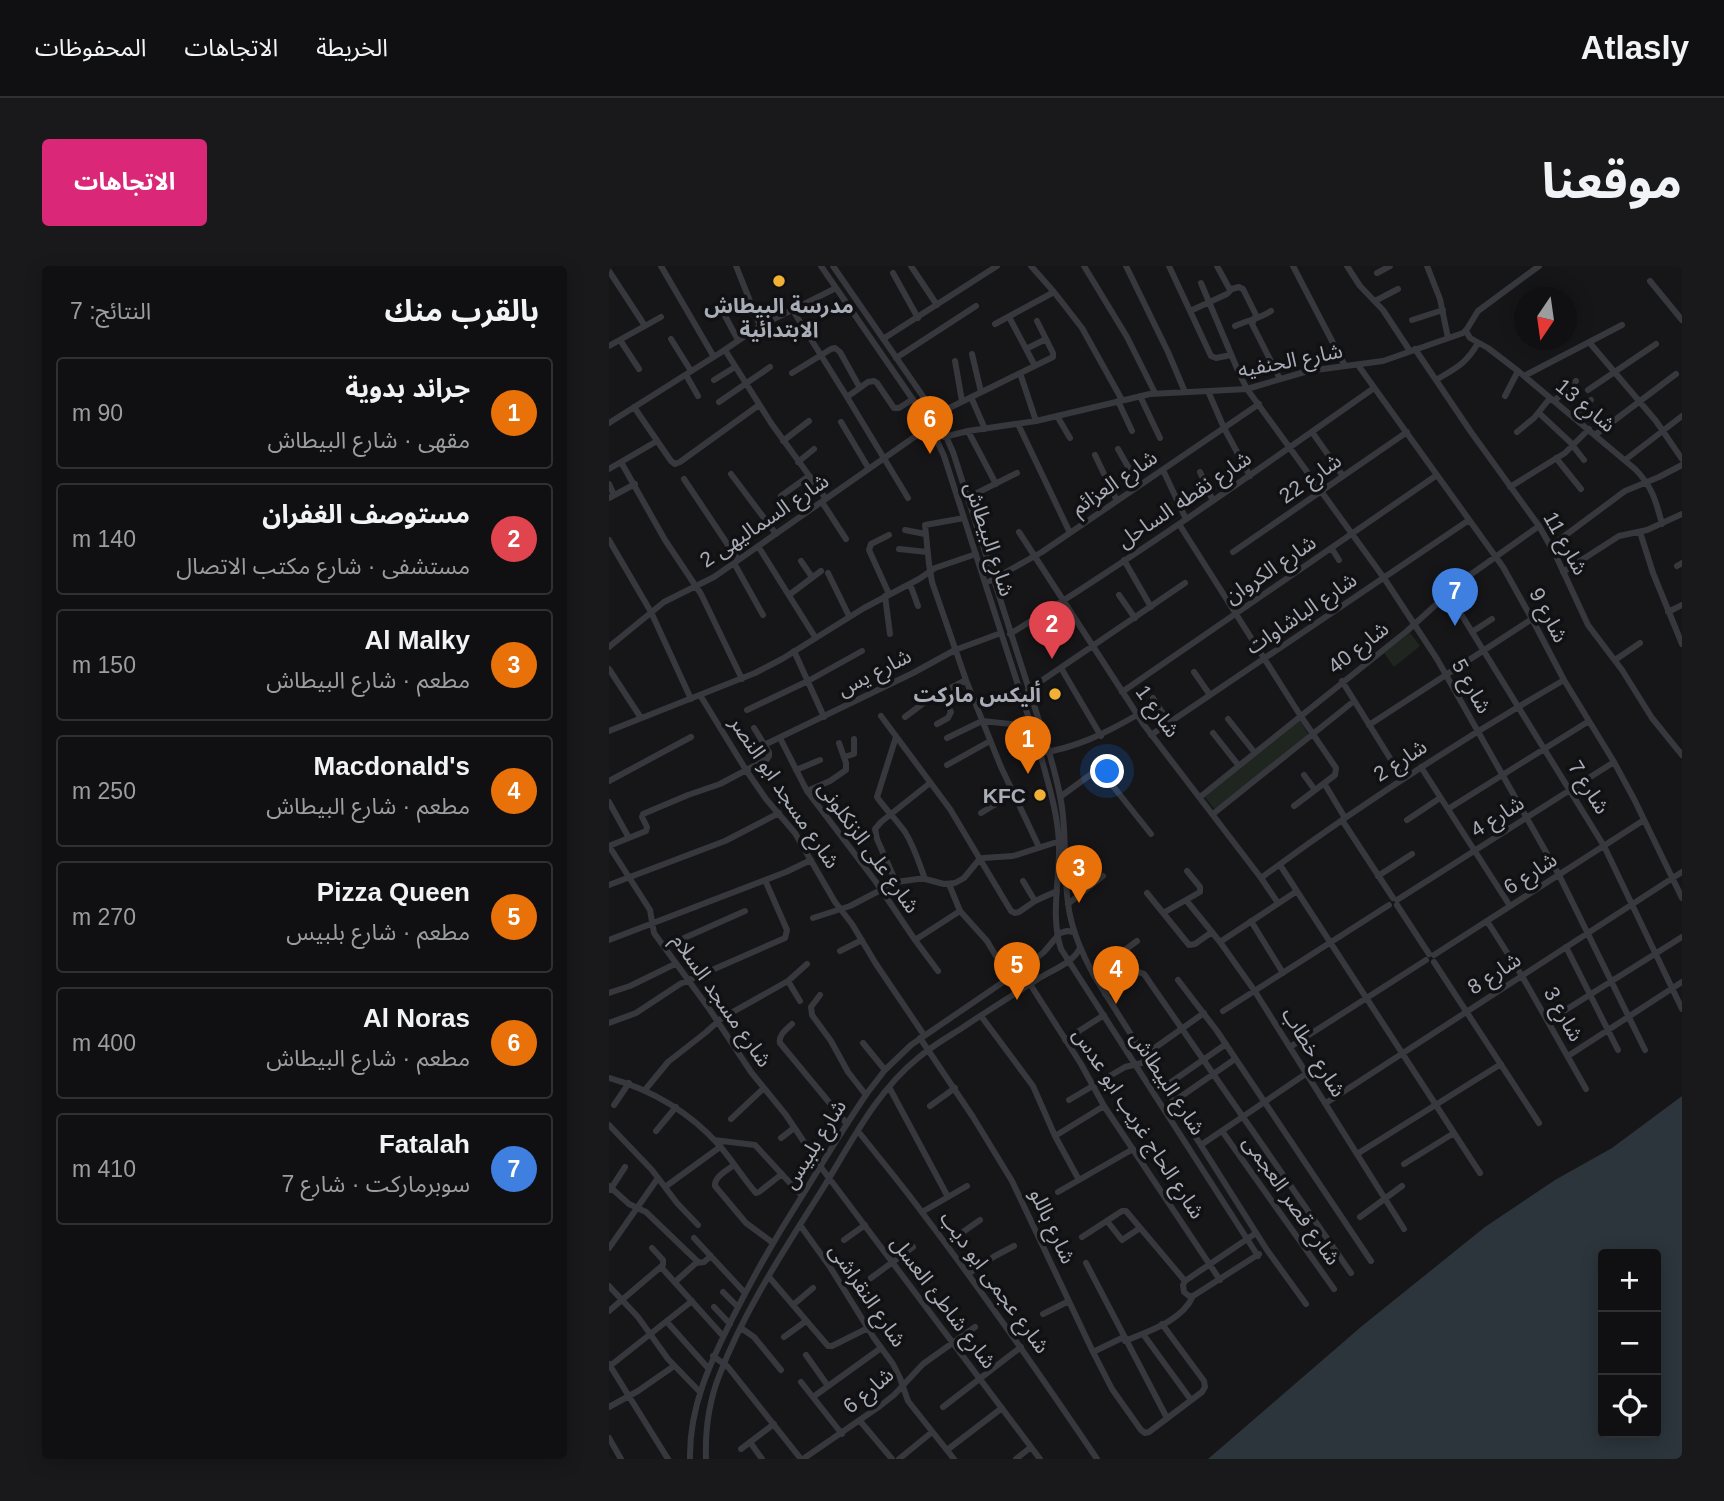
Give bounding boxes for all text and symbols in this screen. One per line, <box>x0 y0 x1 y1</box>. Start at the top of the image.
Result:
text: Atlasly <box>1581 29 1689 66</box>
text: المحفوظات <box>35 34 146 61</box>
text: الاتجاهات <box>184 34 278 61</box>
text: الخريطة <box>316 34 388 61</box>
button: الاتجاهات <box>42 139 207 226</box>
text: موقعنا <box>1542 154 1682 208</box>
marker: مدرسة البيطاش الابتدائية <box>771 273 787 289</box>
north arrow <box>1514 287 1577 350</box>
text: بالقرب منك <box>384 294 539 327</box>
place label: مدرسة البيطاش الابتدائية <box>704 294 854 342</box>
text: النتائج: 7 <box>70 298 151 324</box>
street label: شارع الحنفيه <box>1236 339 1345 385</box>
text: جراند بدوية <box>345 373 470 403</box>
street label: شارع 13 <box>1549 374 1620 439</box>
pin: 6 <box>907 396 953 454</box>
text: 90 m <box>72 400 123 426</box>
text: 1 <box>508 400 520 426</box>
text: مقهى · شارع البيطاش <box>268 427 470 453</box>
street label: شارع العزائم <box>1067 445 1163 522</box>
street label: شارع نقطه الساحل <box>1113 446 1257 555</box>
street label: شارع 22 <box>1275 448 1348 511</box>
street label: شارع السماليهى 2 <box>695 468 835 575</box>
street label: شارع البيطاش <box>957 479 1019 600</box>
text: مستوصف الغفران <box>262 499 470 529</box>
street label: شارع 11 <box>1536 507 1593 581</box>
text: 140 m <box>72 526 136 552</box>
text: 2 <box>508 526 520 552</box>
street label: شارع الكروان <box>1220 530 1322 611</box>
text: مستشفى · شارع مكتب الاتصال <box>176 553 470 579</box>
street label: شارع الباشاوات <box>1241 568 1363 662</box>
pin: 7 <box>1432 568 1478 626</box>
street label: شارع 9 <box>1522 584 1573 648</box>
pin: 2 <box>1029 601 1075 659</box>
street label: شارع 40 <box>1323 616 1395 681</box>
text: Al Malky <box>365 625 470 655</box>
street label: شارع يس <box>833 644 917 704</box>
text: 150 m <box>72 652 136 678</box>
text: 3 <box>508 652 520 678</box>
street label: شارع 5 <box>1444 655 1496 719</box>
text: مطعم · شارع البيطاش <box>266 667 470 693</box>
place label: أليكس ماركت <box>914 680 1041 707</box>
street label: شارع 1 <box>1128 681 1184 744</box>
marker: أليكس ماركت <box>1047 686 1063 702</box>
street label: شارع مسجد ابو النصر <box>722 711 844 875</box>
pin: 1 <box>1005 716 1051 774</box>
street label: شارع 2 <box>1369 734 1433 789</box>
text: Macdonald's <box>314 751 470 781</box>
your location <box>1090 754 1124 788</box>
street label: شارع 7 <box>1560 756 1614 820</box>
street label: شارع على الزنكلونى <box>810 777 924 919</box>
text: 250 m <box>72 778 136 804</box>
text: 4 <box>508 778 520 804</box>
place label: KFC <box>983 784 1026 807</box>
marker: KFC <box>1032 787 1048 803</box>
street label: شارع 4 <box>1466 791 1530 845</box>
text: مطعم · شارع البيطاش <box>266 793 470 819</box>
pin: 3 <box>1056 845 1102 903</box>
street label: شارع 6 <box>1499 847 1563 902</box>
text: Pizza Queen <box>317 877 470 907</box>
text: 270 m <box>72 904 136 930</box>
text: 5 <box>508 904 520 930</box>
text: مطعم · شارع بلبيس <box>286 919 470 945</box>
street label: شارع مسجد السلام <box>663 929 776 1074</box>
pin: 5 <box>994 942 1040 1000</box>
pin: 4 <box>1093 946 1139 1004</box>
street label: شارع 8 <box>1463 947 1527 1002</box>
street label: شارع 3 <box>1536 983 1588 1047</box>
text: Al Noras <box>363 1003 470 1033</box>
street label: شارع خطاب <box>1274 1003 1351 1103</box>
street label: شارع الحاج غريب ابو عدس <box>1065 1023 1209 1225</box>
street label: شارع البيطاش <box>1123 1027 1210 1141</box>
text: 400 m <box>72 1030 136 1056</box>
text: 6 <box>508 1030 520 1056</box>
text: مطعم · شارع البيطاش <box>266 1045 470 1071</box>
street label: شارع بلبيس <box>778 1095 854 1195</box>
text: Fatalah <box>379 1129 470 1159</box>
street label: شارع قصر العجمى <box>1236 1131 1345 1271</box>
text: 410 m <box>72 1156 136 1182</box>
text: 7 <box>508 1156 520 1182</box>
text: سوبرماركت · شارع 7 <box>281 1171 470 1197</box>
street label: شارع باللو <box>1022 1185 1080 1269</box>
street label: شارع عجمى ابو ديب <box>933 1207 1054 1360</box>
street label: شارع شاطئ العسل <box>884 1231 1001 1375</box>
street label: شارع النقراشى <box>822 1239 911 1353</box>
map controls <box>1598 1249 1661 1438</box>
button: + <box>1598 1249 1661 1312</box>
button: − <box>1598 1312 1661 1375</box>
street label: شارع 6 <box>838 1362 900 1421</box>
button: locate <box>1598 1375 1661 1438</box>

